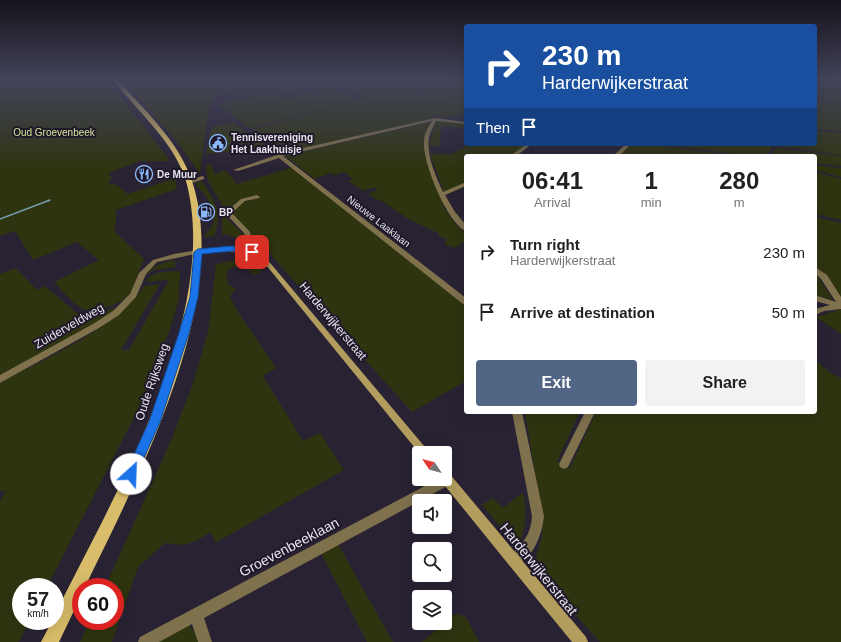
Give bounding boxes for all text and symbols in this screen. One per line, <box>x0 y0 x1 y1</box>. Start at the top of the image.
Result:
icon: right <box>476 40 528 92</box>
text: 230 m <box>542 40 621 71</box>
text: Harderwijkerstraat <box>542 73 688 93</box>
icon: arrive <box>518 116 540 138</box>
text: Then <box>476 119 510 136</box>
park label: Oud Groevenbeek <box>13 127 96 138</box>
place label: Tennisvereniging Het Laakhuisje <box>231 132 313 155</box>
public building icon: Tennisvereniging Het Laakhuisje <box>208 133 228 153</box>
restaurant icon: De Muur <box>134 164 154 184</box>
text: 06:41 <box>522 167 583 194</box>
text: 1 <box>644 167 658 194</box>
text: 280 <box>719 167 759 194</box>
place label: De Muur <box>157 169 197 180</box>
street label: Nieuwe Laaklaan <box>345 193 412 249</box>
text: Arrival <box>534 195 571 210</box>
text: min <box>641 195 662 210</box>
text: m <box>734 195 745 210</box>
fuel station icon: BP <box>196 202 216 222</box>
place label: BP <box>219 207 233 218</box>
pin <box>235 235 269 269</box>
text: Turn right <box>510 236 580 253</box>
icon: arrive <box>241 241 263 263</box>
icon: right <box>476 241 498 263</box>
text: 230 m <box>763 244 805 261</box>
text: Harderwijkerstraat <box>510 253 615 268</box>
street label: Harderwijkerstraat <box>296 279 370 363</box>
street label: Zuiderveldweg <box>32 300 106 352</box>
icon: arrive <box>476 301 498 323</box>
text: Arrive at destination <box>510 304 655 321</box>
text: 50 m <box>772 304 805 321</box>
street label: Oude Rijksweg <box>132 342 172 422</box>
button: Exit <box>476 360 637 406</box>
button: Share <box>645 360 805 406</box>
north arrow <box>412 446 452 486</box>
map controls <box>412 446 452 630</box>
position arrow <box>110 453 152 495</box>
button: sound <box>412 494 452 534</box>
street label: Groevenbeeklaan <box>236 514 342 580</box>
street label: Harderwijkerstraat <box>497 520 581 618</box>
button: search <box>412 542 452 582</box>
speed limit sign: 60 <box>72 578 124 630</box>
text: 57 <box>27 588 49 610</box>
button: layers <box>412 590 452 630</box>
text: km/h <box>27 608 49 619</box>

